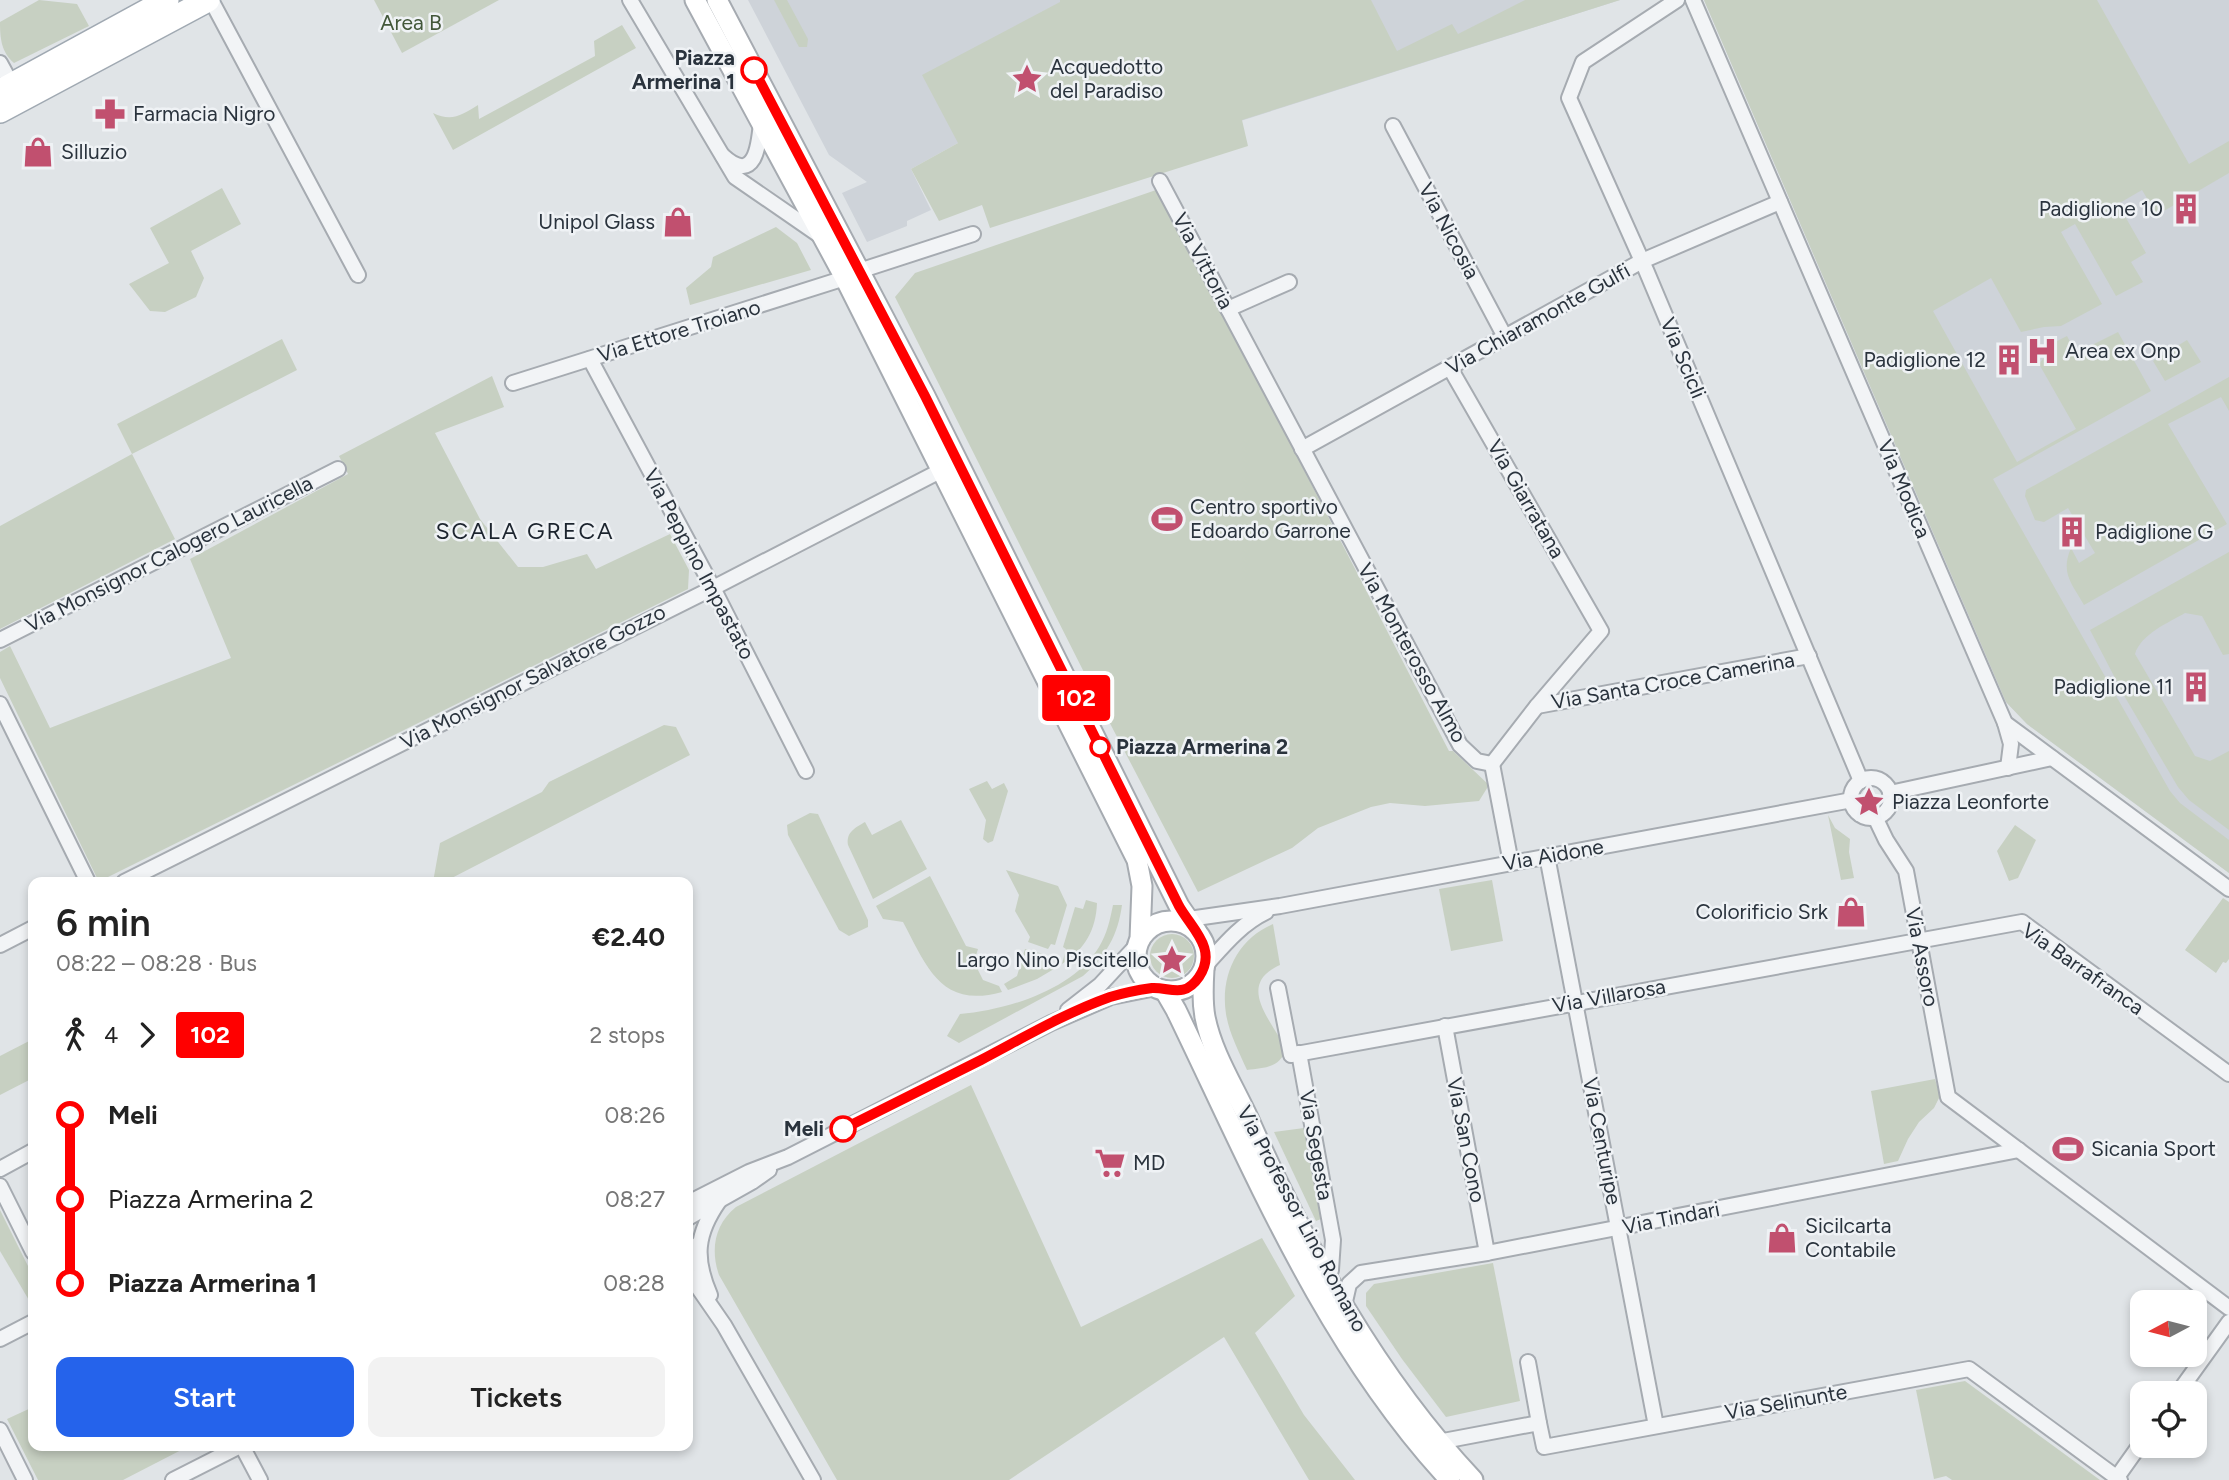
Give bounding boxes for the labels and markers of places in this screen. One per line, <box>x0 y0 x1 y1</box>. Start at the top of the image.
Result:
place label: Piazza Armerina 1 <box>632 45 735 94</box>
place label: Acquedotto del Paradiso <box>1050 54 1163 103</box>
marker: Piazza Armerina 1 <box>741 57 767 83</box>
place icon: Acquedotto del Paradiso <box>1010 62 1044 96</box>
pharmacy icon: Farmacia Nigro <box>93 97 127 131</box>
place label: Farmacia Nigro <box>133 101 276 126</box>
shop icon: Silluzio <box>21 135 55 169</box>
place label: Silluzio <box>61 139 127 164</box>
building icon: Padiglione 10 <box>2169 192 2203 226</box>
place label: Padiglione 10 <box>2039 196 2163 221</box>
shop icon: Unipol Glass <box>661 205 695 239</box>
place label: Unipol Glass <box>538 209 655 234</box>
hospital icon: Area ex Onp <box>2025 334 2059 368</box>
place label: Area ex Onp <box>2065 338 2181 363</box>
building icon: Padiglione 12 <box>1992 343 2026 377</box>
place label: Padiglione 12 <box>1863 347 1986 372</box>
place label: Centro sportivo Edoardo Garrone <box>1190 494 1351 543</box>
sports icon: Centro sportivo Edoardo Garrone <box>1150 502 1184 536</box>
building icon: Padiglione G <box>2055 515 2089 549</box>
place label: Padiglione G <box>2095 519 2213 544</box>
building icon: Padiglione 11 <box>2179 670 2213 704</box>
place label: Padiglione 11 <box>2053 674 2173 699</box>
place label: Piazza Armerina 2 <box>1116 734 1288 759</box>
marker: Piazza Armerina 2 <box>1090 737 1110 757</box>
place icon: Piazza Leonforte <box>1852 785 1886 819</box>
place label: Piazza Leonforte <box>1892 789 2049 814</box>
shop icon: Colorificio Srk <box>1834 895 1868 929</box>
place label: Colorificio Srk <box>1696 899 1829 924</box>
place icon: Largo Nino Piscitello <box>1155 943 1189 977</box>
place label: Largo Nino Piscitello <box>957 947 1149 972</box>
place label: Meli <box>784 1116 824 1141</box>
marker: Meli <box>830 1116 856 1142</box>
sports icon: Sicania Sport <box>2051 1132 2085 1166</box>
place label: Sicania Sport <box>2091 1136 2216 1161</box>
supermarket icon: MD <box>1093 1146 1127 1180</box>
place label: MD <box>1133 1150 1165 1175</box>
place label: Sicilcarta Contabile <box>1805 1213 1896 1262</box>
shop icon: Sicilcarta Contabile <box>1765 1221 1799 1255</box>

